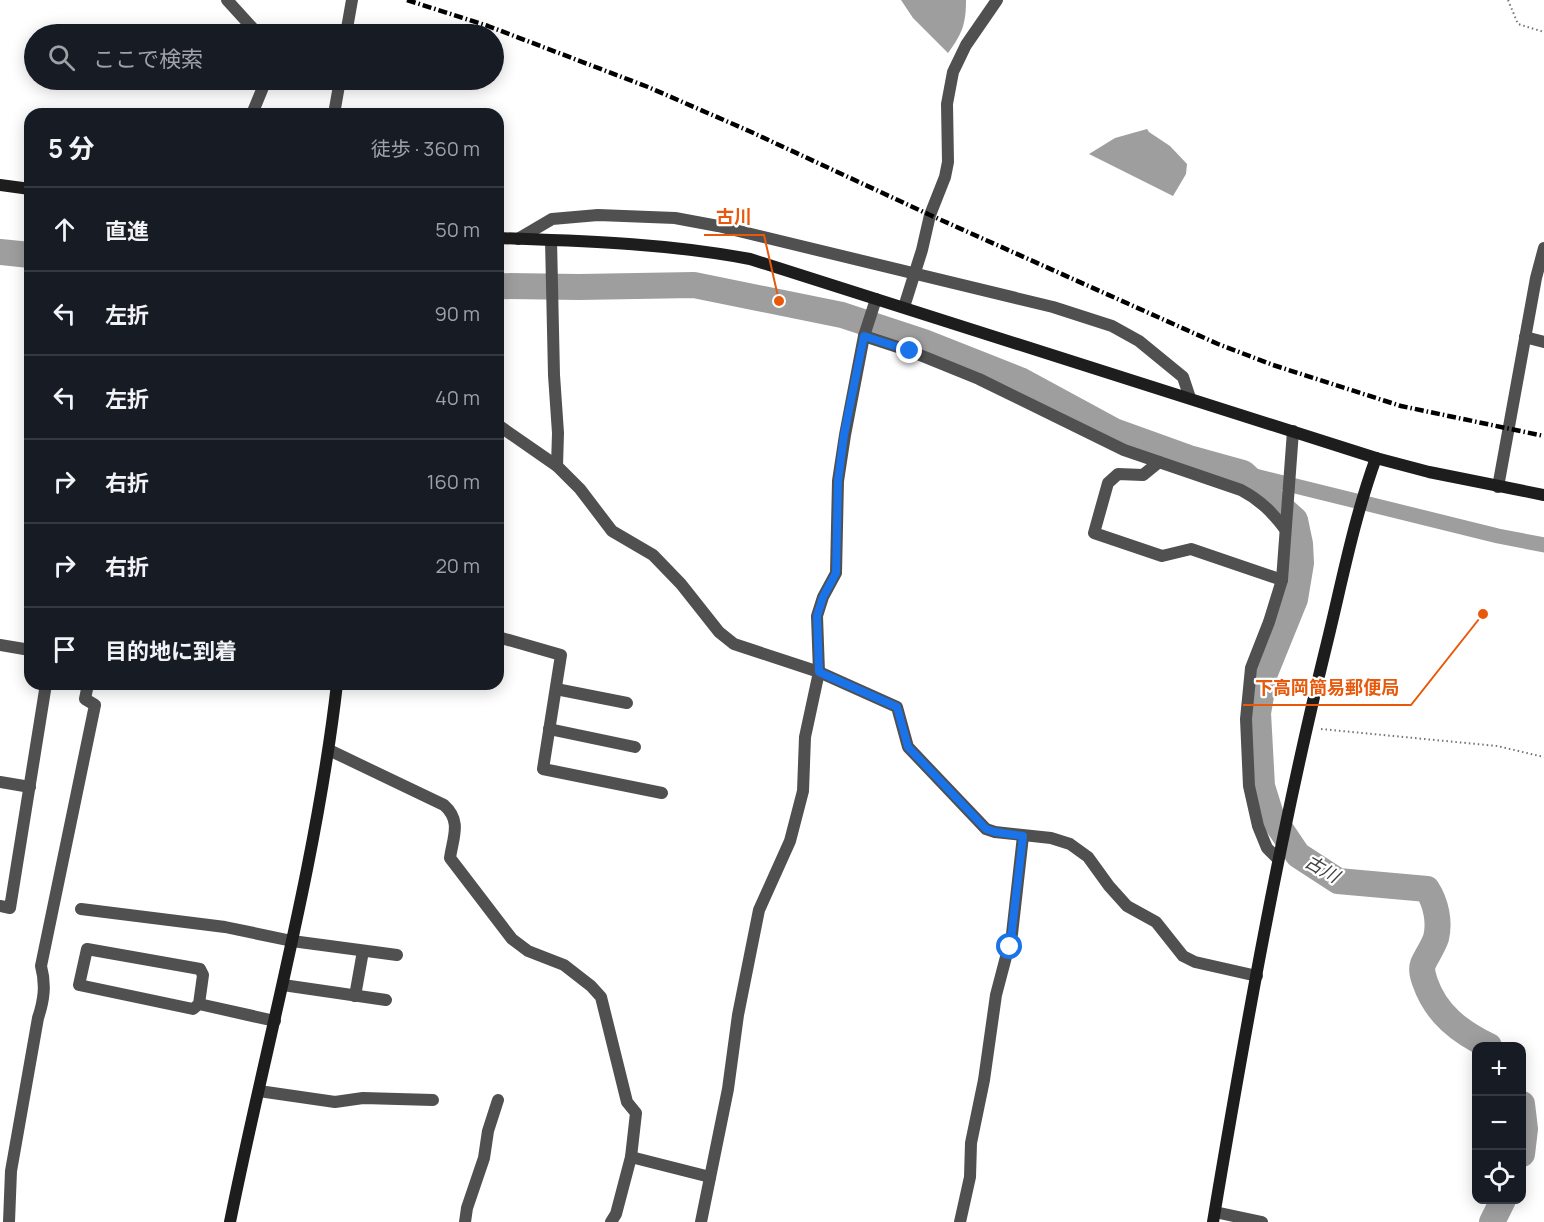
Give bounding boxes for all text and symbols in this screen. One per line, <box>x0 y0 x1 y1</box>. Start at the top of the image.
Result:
search box <box>24 24 504 90</box>
icon: search <box>45 41 78 74</box>
text: ここで検索 <box>93 44 203 74</box>
text: 5 分 <box>48 130 94 166</box>
text: 徒歩 · 360 m <box>371 135 480 162</box>
callout: 古川 <box>704 199 764 235</box>
text: 古川 <box>716 204 752 228</box>
icon: ahead <box>48 213 81 246</box>
text: 直進 <box>105 216 149 246</box>
text: 50 m <box>435 216 480 243</box>
icon: left <box>48 297 81 330</box>
text: 左折 <box>105 300 149 330</box>
text: 90 m <box>434 300 480 327</box>
route end <box>896 337 922 363</box>
icon: left <box>48 381 81 414</box>
text: 左折 <box>105 384 149 414</box>
text: 40 m <box>435 384 480 411</box>
icon: right <box>48 465 81 498</box>
text: 右折 <box>105 468 149 498</box>
text: 160 m <box>427 468 480 495</box>
icon: right <box>48 549 81 582</box>
text: 右折 <box>105 552 149 582</box>
text: 20 m <box>435 552 480 579</box>
icon: arrive <box>48 633 81 666</box>
text: 目的地に到着 <box>105 636 237 666</box>
callout: 下高岡簡易郵便局 <box>1243 669 1411 705</box>
text: 下高岡簡易郵便局 <box>1255 675 1399 699</box>
water label: 古川 <box>1301 849 1346 889</box>
route start <box>996 933 1022 959</box>
map controls <box>1472 1042 1526 1204</box>
button: + <box>1472 1042 1526 1096</box>
button: − <box>1472 1096 1526 1150</box>
button: locate <box>1472 1150 1526 1204</box>

